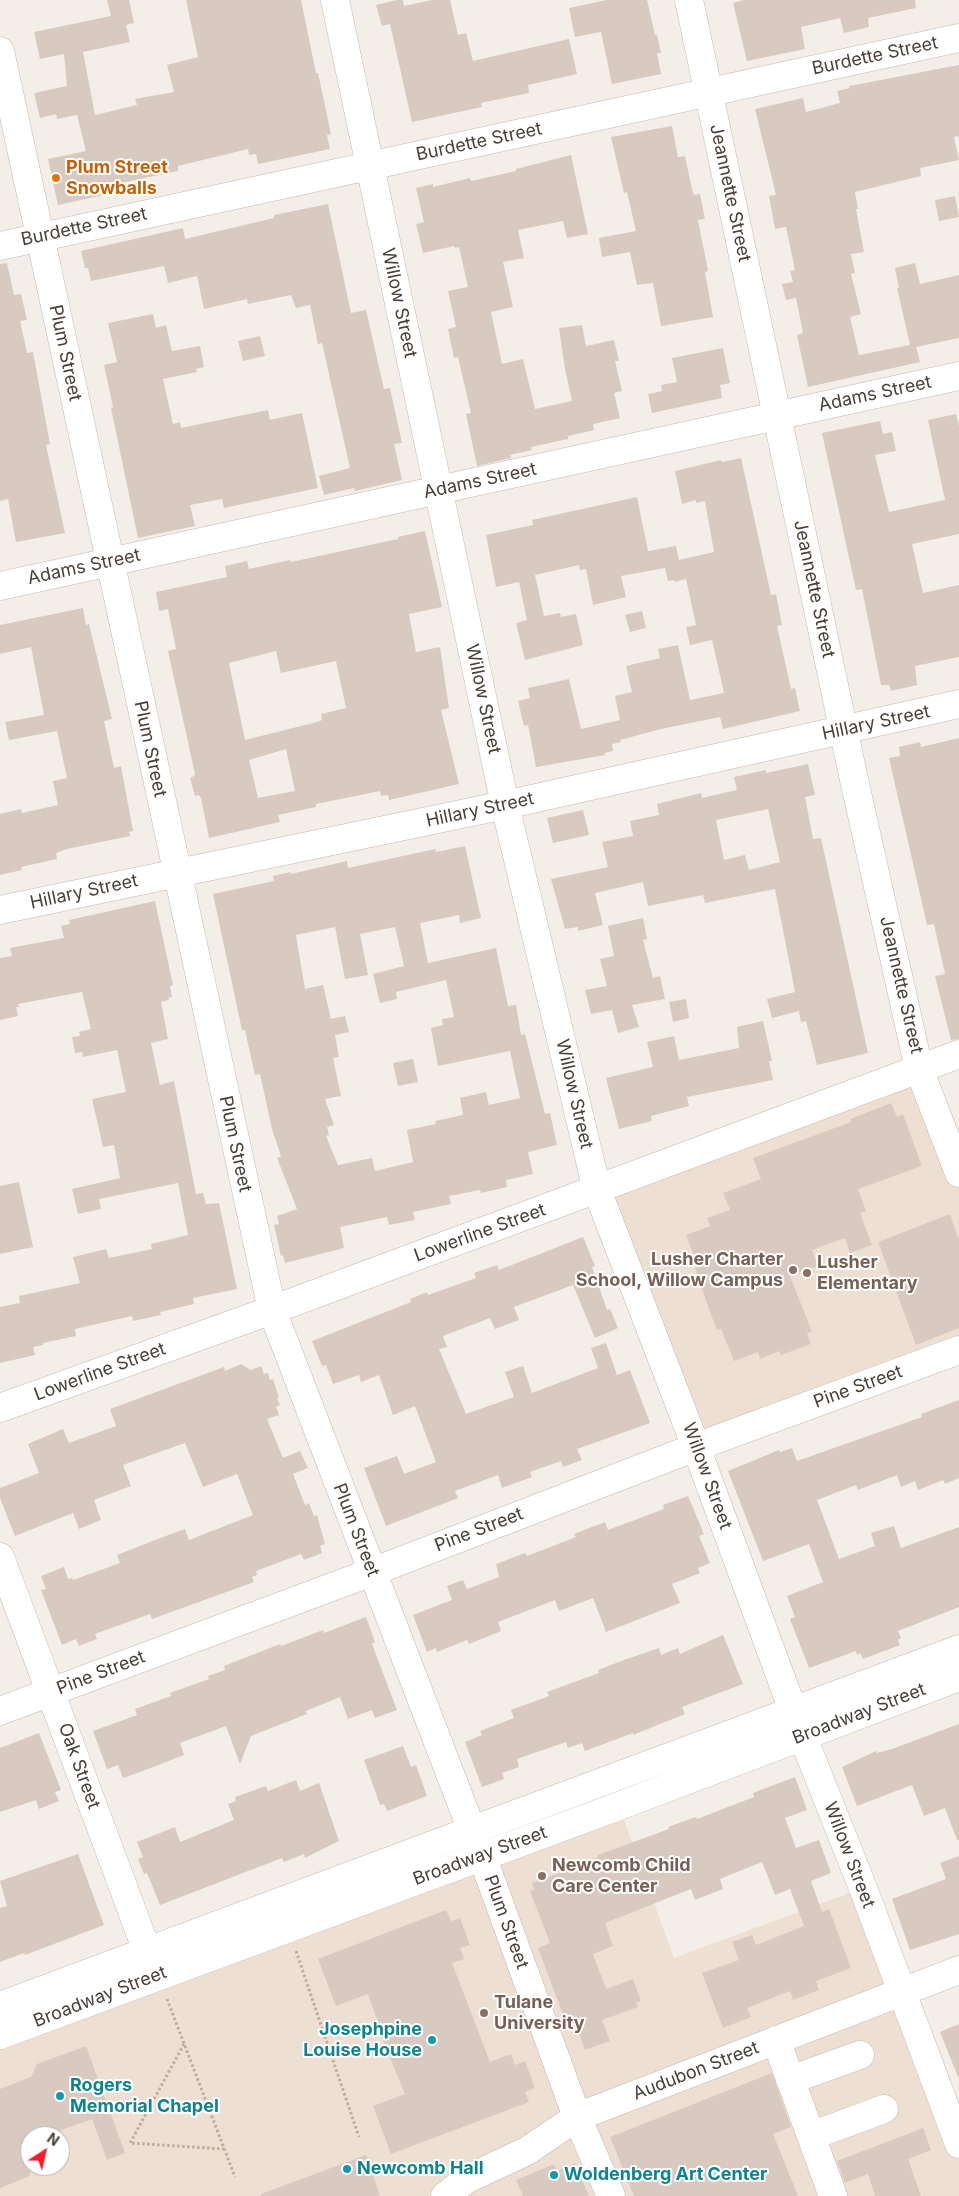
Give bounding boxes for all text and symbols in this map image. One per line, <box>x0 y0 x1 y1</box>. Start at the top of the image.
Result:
street label: Burdette Street <box>810 32 940 80</box>
street label: Burdette Street <box>414 118 544 166</box>
street label: Jeannette Street <box>705 122 755 264</box>
place label: Plum Street Snowballs <box>66 157 168 200</box>
marker: Plum Street Snowballs <box>50 172 62 184</box>
street label: Burdette Street <box>19 203 149 251</box>
street label: Willow Street <box>377 246 421 360</box>
street label: Plum Street <box>44 303 86 403</box>
street label: Adams Street <box>817 372 933 416</box>
street label: Adams Street <box>422 459 538 503</box>
street label: Jeannette Street <box>789 518 839 660</box>
street label: Adams Street <box>26 545 142 589</box>
street label: Willow Street <box>461 642 505 756</box>
street label: Plum Street <box>129 699 171 799</box>
street label: Hillary Street <box>820 701 932 745</box>
street label: Hillary Street <box>424 788 536 832</box>
street label: Hillary Street <box>28 870 140 914</box>
street label: Jeannette Street <box>875 914 927 1056</box>
street label: Willow Street <box>551 1037 597 1151</box>
street label: Plum Street <box>214 1094 256 1194</box>
street label: Lowerline Street <box>411 1199 549 1267</box>
place label: Lusher Charter School, Willow Campus <box>576 1249 783 1292</box>
place label: Lusher Elementary <box>817 1252 917 1294</box>
marker: Lusher Charter School, Willow Campus <box>787 1264 799 1276</box>
marker: Lusher Elementary <box>801 1267 813 1279</box>
street label: Lowerline Street <box>31 1338 169 1406</box>
street label: Pine Street <box>811 1361 905 1413</box>
street label: Willow Street <box>678 1420 736 1532</box>
street label: Plum Street <box>328 1480 384 1580</box>
street label: Pine Street <box>432 1503 526 1557</box>
street label: Pine Street <box>54 1646 148 1700</box>
street label: Broadway Street <box>789 1679 929 1749</box>
street label: Oak Street <box>54 1720 104 1812</box>
street label: Willow Street <box>819 1799 879 1911</box>
street label: Broadway Street <box>410 1822 550 1890</box>
place label: Newcomb Child Care Center <box>552 1855 691 1898</box>
marker: Newcomb Child Care Center <box>536 1870 548 1882</box>
street label: Plum Street <box>479 1872 533 1972</box>
street label: Broadway Street <box>30 1962 170 2032</box>
place label: Tulane University <box>494 1992 585 2035</box>
marker: Tulane University <box>478 2007 490 2019</box>
place label: Josephpine Louise House <box>303 2019 422 2062</box>
marker: Josephpine Louise House <box>426 2034 438 2046</box>
street label: Audubon Street <box>630 2037 762 2105</box>
place label: Rogers Memorial Chapel <box>70 2075 219 2118</box>
marker: Rogers Memorial Chapel <box>54 2090 66 2102</box>
north arrow <box>20 2126 70 2176</box>
text: N <box>44 2129 63 2149</box>
place label: Newcomb Hall <box>357 2158 484 2180</box>
marker: Newcomb Hall <box>341 2163 353 2175</box>
place label: Woldenberg Art Center <box>564 2164 767 2186</box>
marker: Woldenberg Art Center <box>548 2169 560 2181</box>

